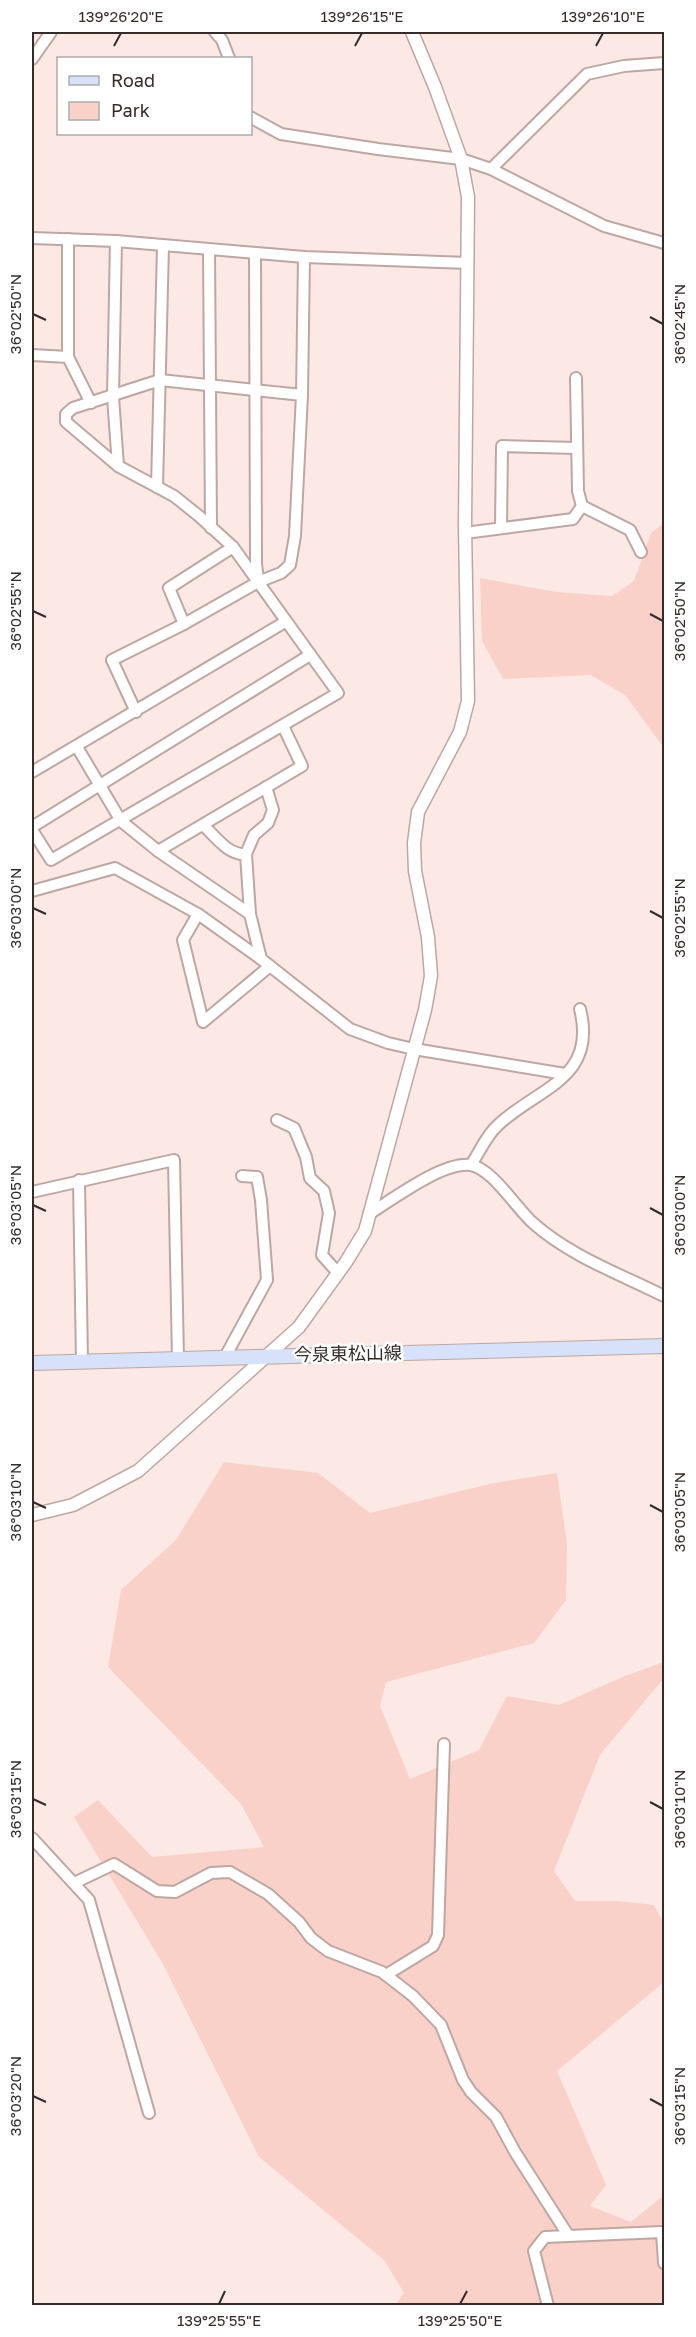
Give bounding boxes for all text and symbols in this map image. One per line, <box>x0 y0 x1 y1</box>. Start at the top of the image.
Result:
text: 139°26'20"E <box>78 7 164 25</box>
text: 139°26'15"E <box>320 7 404 25</box>
text: 139°26'10"E <box>561 7 645 25</box>
legend <box>57 57 252 135</box>
text: Road <box>111 69 155 91</box>
text: Park <box>111 99 150 121</box>
text: 36°02'50"N <box>6 274 24 354</box>
text: 36°02'45"N <box>670 284 688 364</box>
text: 36°02'55"N <box>6 571 24 651</box>
text: 36°02'50"N <box>670 581 688 661</box>
text: 36°03'00"N <box>6 868 24 948</box>
text: 36°02'55"N <box>670 878 688 958</box>
text: 36°03'05"N <box>6 1165 24 1245</box>
text: 36°03'00"N <box>670 1175 688 1255</box>
street label: 今泉東松山線 <box>294 1341 402 1365</box>
text: 36°03'10"N <box>6 1463 24 1541</box>
text: 36°03'05"N <box>670 1472 688 1552</box>
text: 36°03'15"N <box>6 1760 24 1838</box>
text: 36°03'10"N <box>670 1770 688 1848</box>
text: 36°03'20"N <box>6 2056 24 2136</box>
text: 36°03'15"N <box>670 2067 688 2145</box>
text: 139°25'55"E <box>177 2311 261 2329</box>
text: 139°25'50"E <box>418 2311 502 2329</box>

